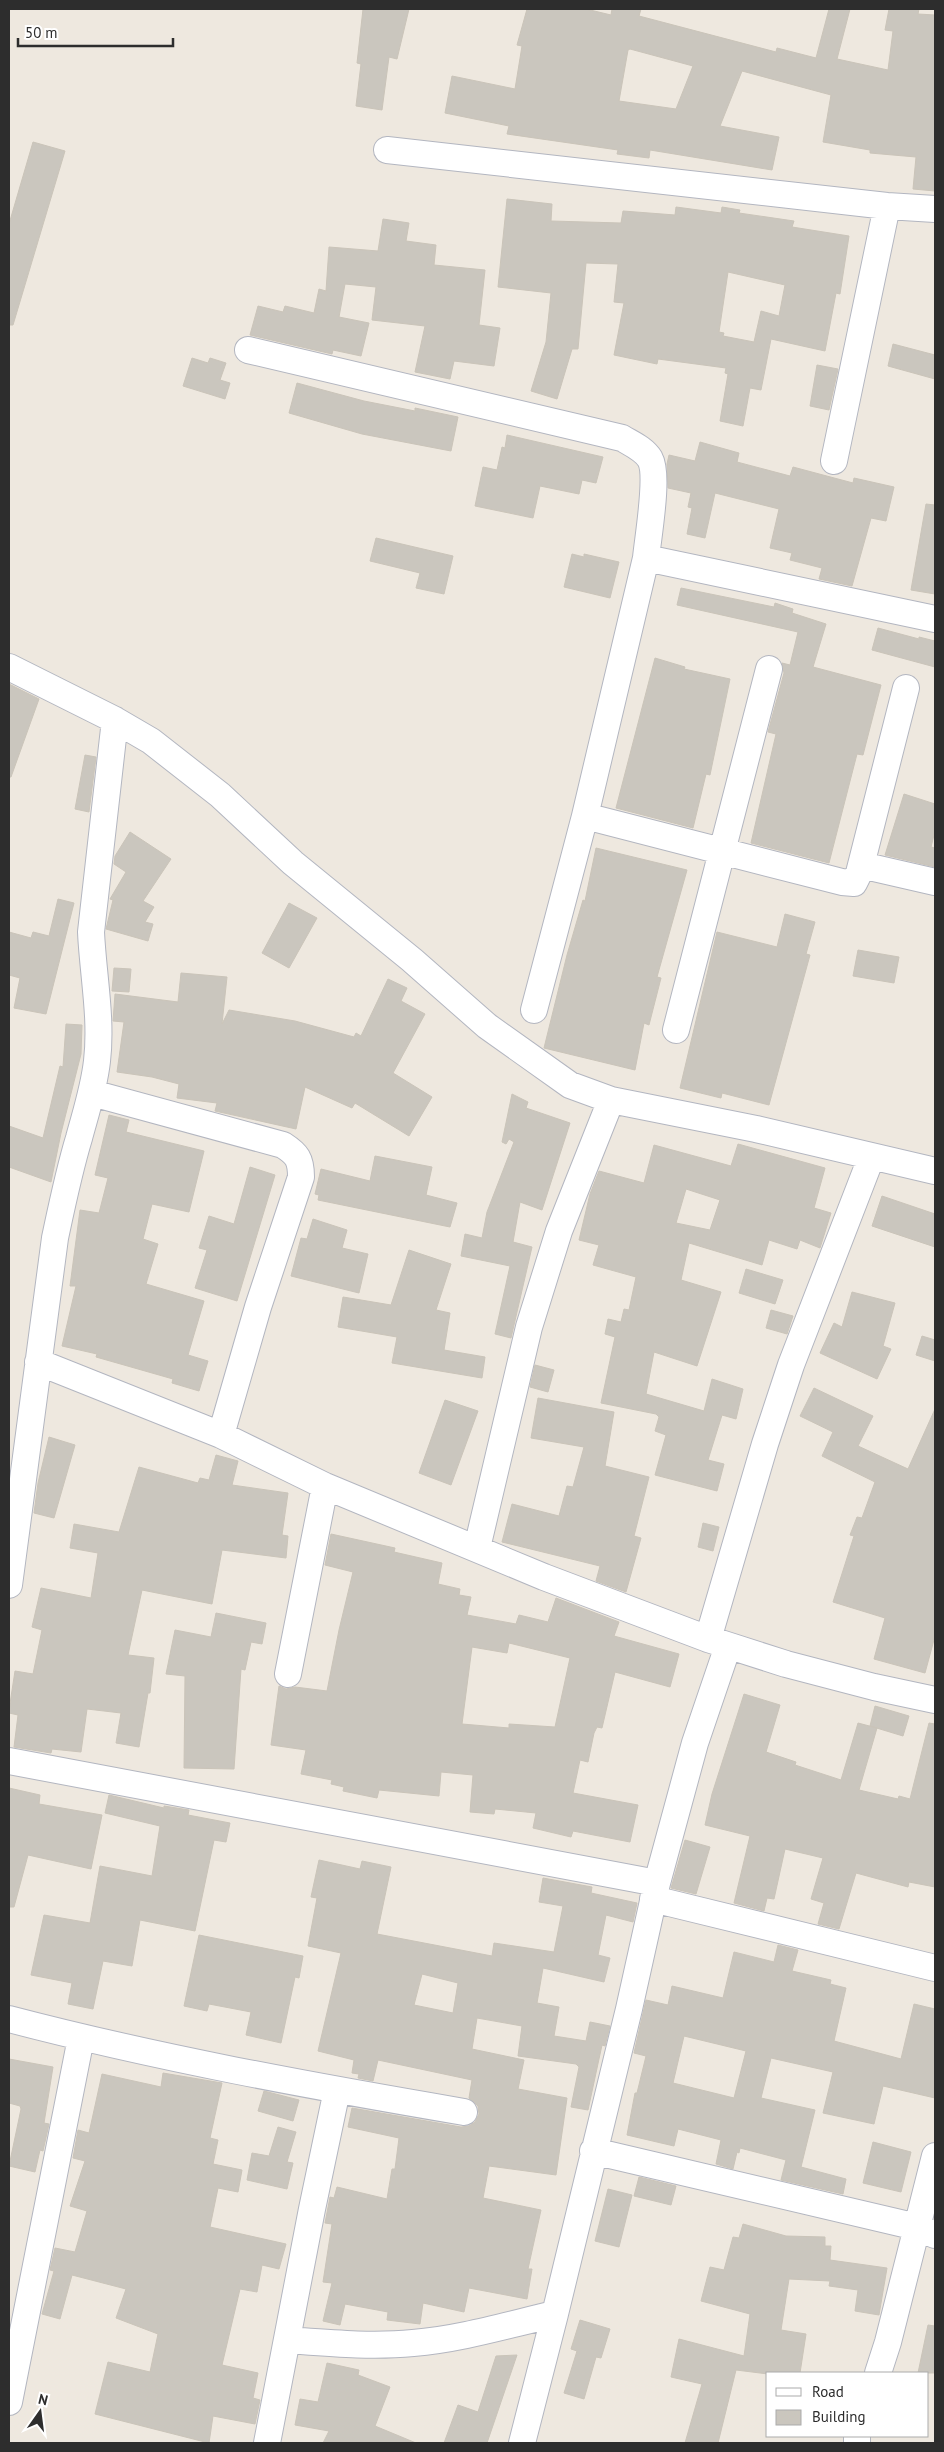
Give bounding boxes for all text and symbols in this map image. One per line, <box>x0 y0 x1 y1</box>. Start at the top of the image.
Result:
scale bar <box>18 15 172 47</box>
text: 50 m <box>25 23 58 42</box>
legend <box>766 2372 929 2437</box>
text: Road <box>812 2382 844 2401</box>
north arrow <box>15 2387 65 2437</box>
text: N <box>37 2390 50 2409</box>
text: Building <box>812 2407 866 2426</box>

